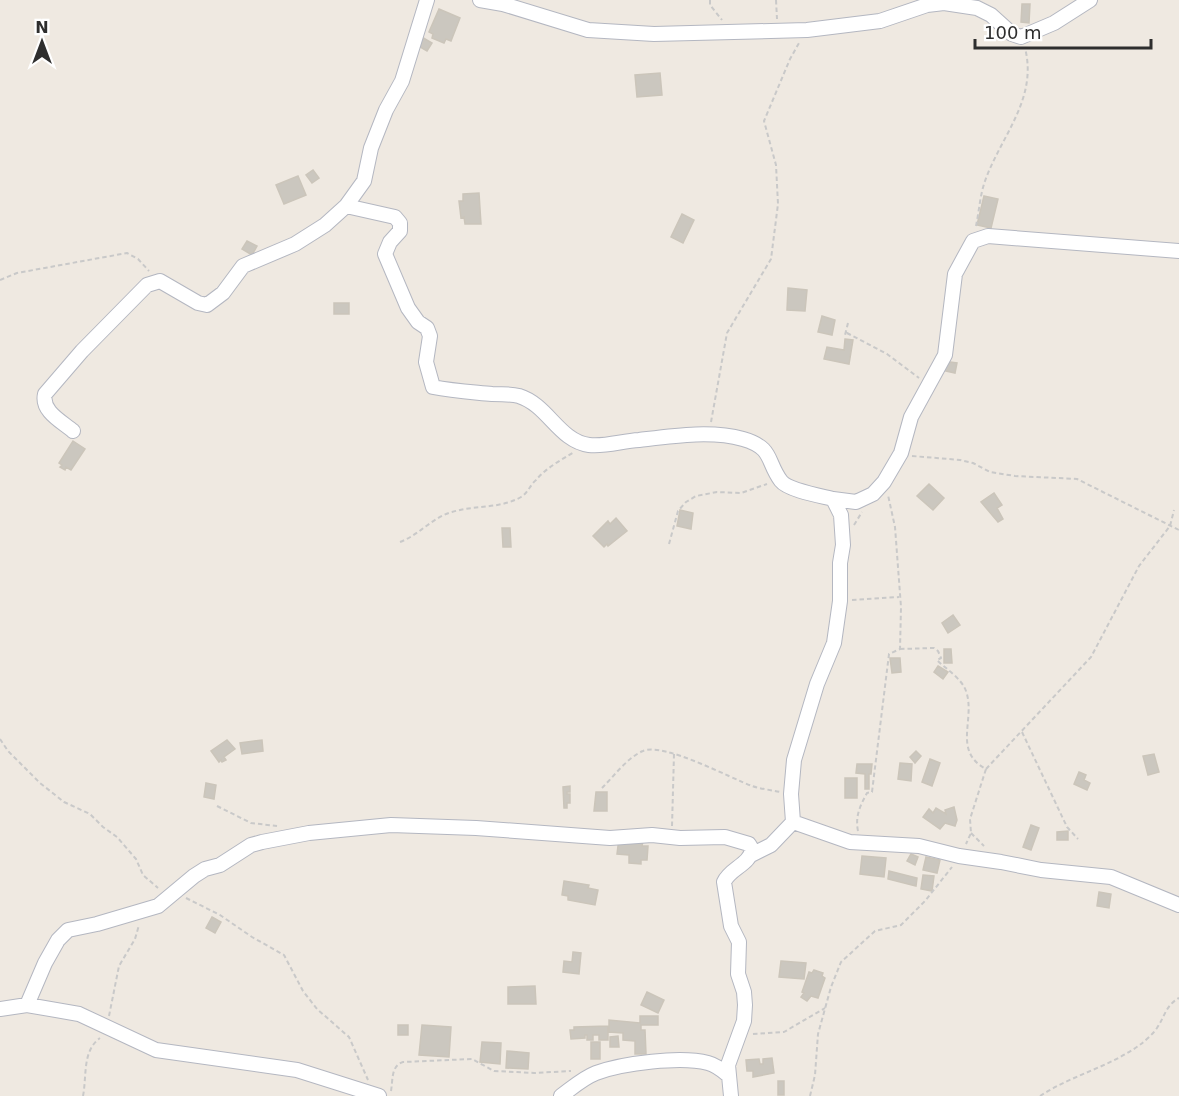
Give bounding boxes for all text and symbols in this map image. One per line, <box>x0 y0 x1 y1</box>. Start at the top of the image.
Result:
north arrow <box>12 12 72 72</box>
scale bar <box>975 12 1150 50</box>
text: N <box>35 18 49 37</box>
text: 100 m <box>984 22 1042 43</box>

